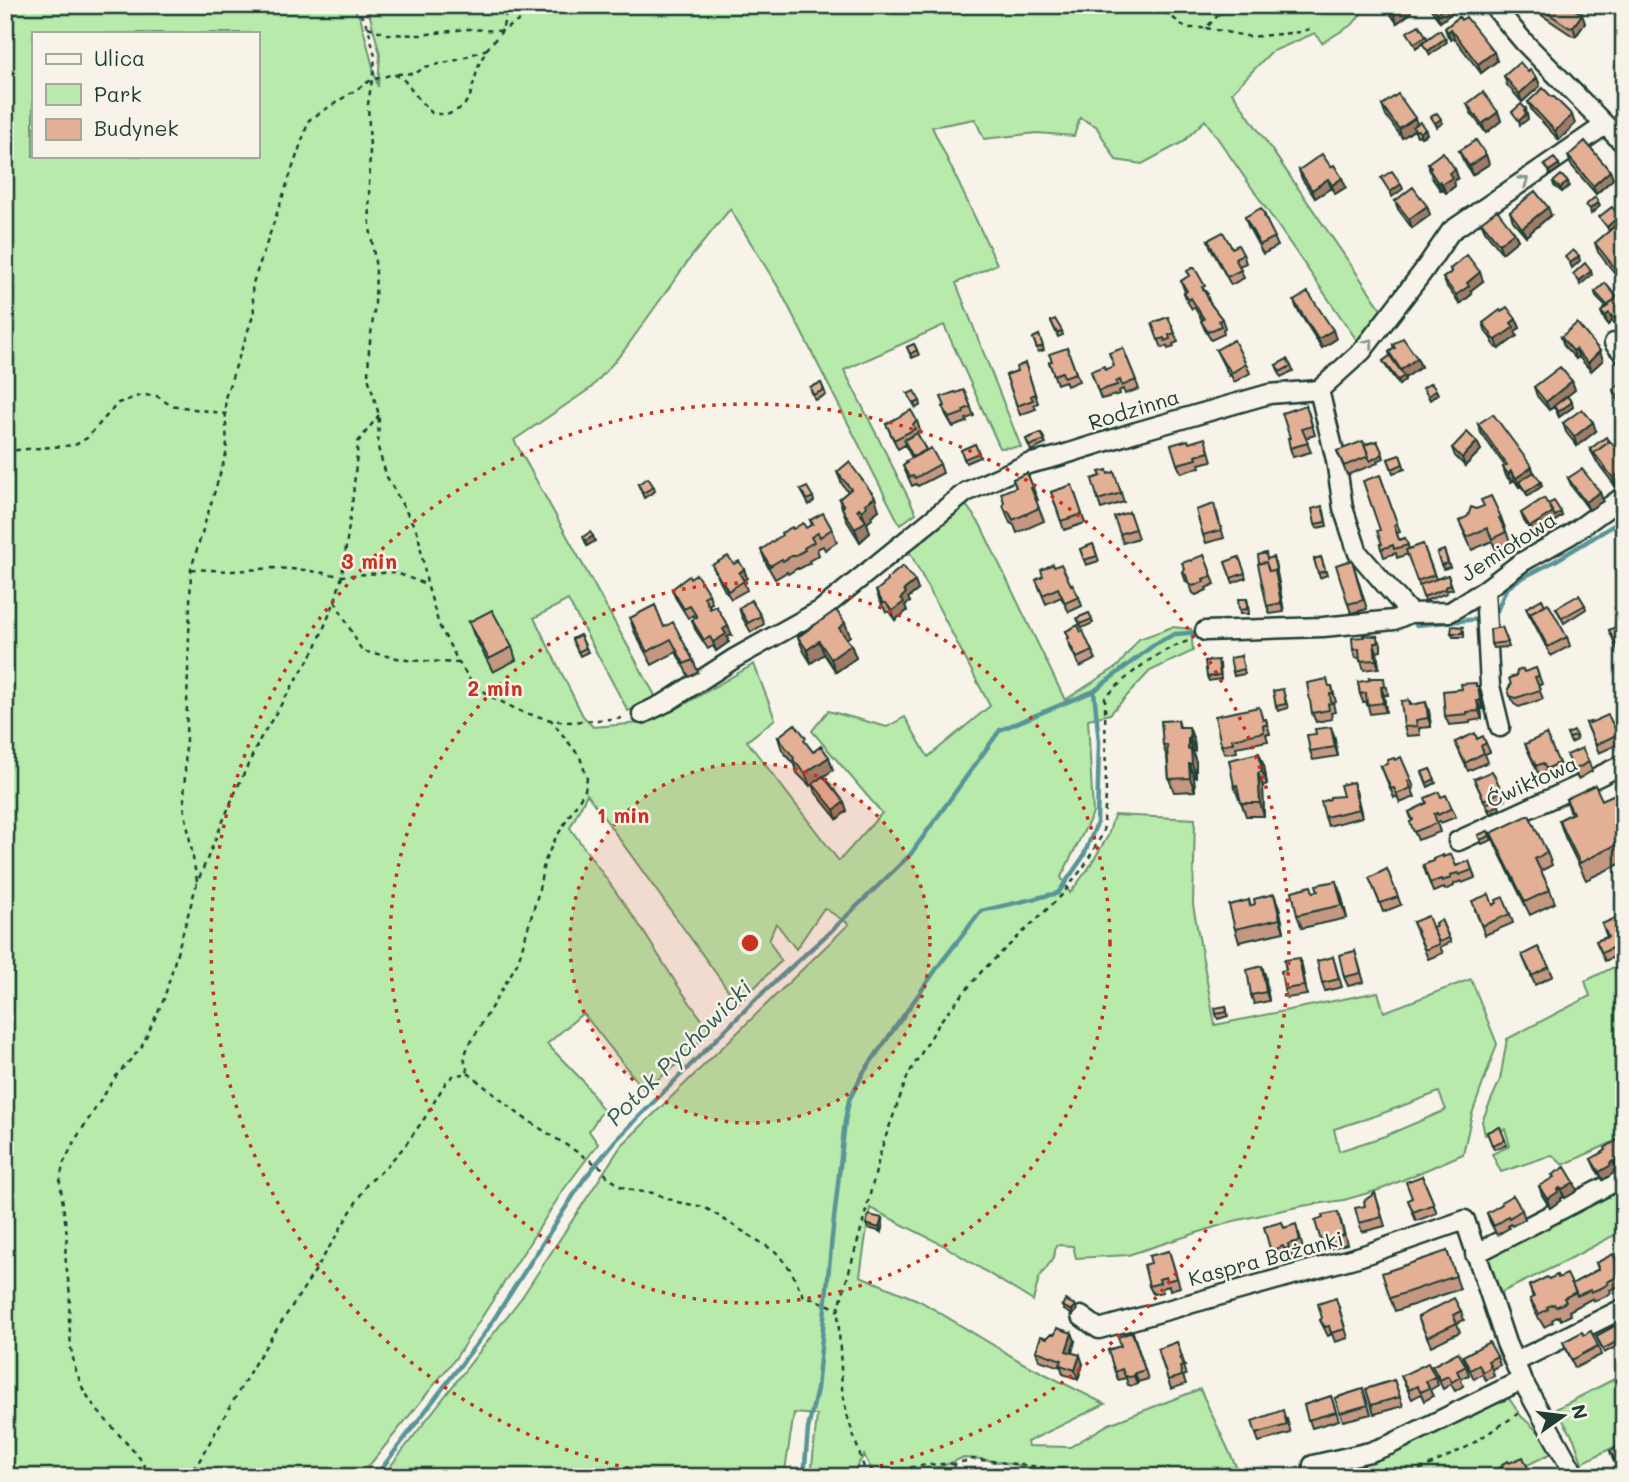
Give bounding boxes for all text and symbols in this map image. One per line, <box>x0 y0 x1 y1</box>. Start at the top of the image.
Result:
legend <box>32 32 259 158</box>
text: Ulica <box>94 44 145 71</box>
text: Park <box>94 80 142 107</box>
text: Budynek <box>94 114 179 141</box>
one-way arrow <box>1516 177 1529 189</box>
one-way arrow <box>1360 339 1373 351</box>
street label: Rodzinna <box>1085 382 1182 435</box>
street label: Jemiołowa <box>1455 505 1561 587</box>
text: 3 min <box>341 547 397 574</box>
text: 2 min <box>467 674 523 701</box>
street label: Ćwikłowa <box>1481 749 1581 813</box>
text: 1 min <box>597 801 649 828</box>
centre of rings <box>738 931 762 955</box>
water label: Potok Pychowicki <box>599 973 758 1132</box>
street label: Kaspra Bażanki <box>1185 1224 1346 1291</box>
north arrow <box>1528 1380 1598 1450</box>
text: N <box>1566 1402 1594 1422</box>

